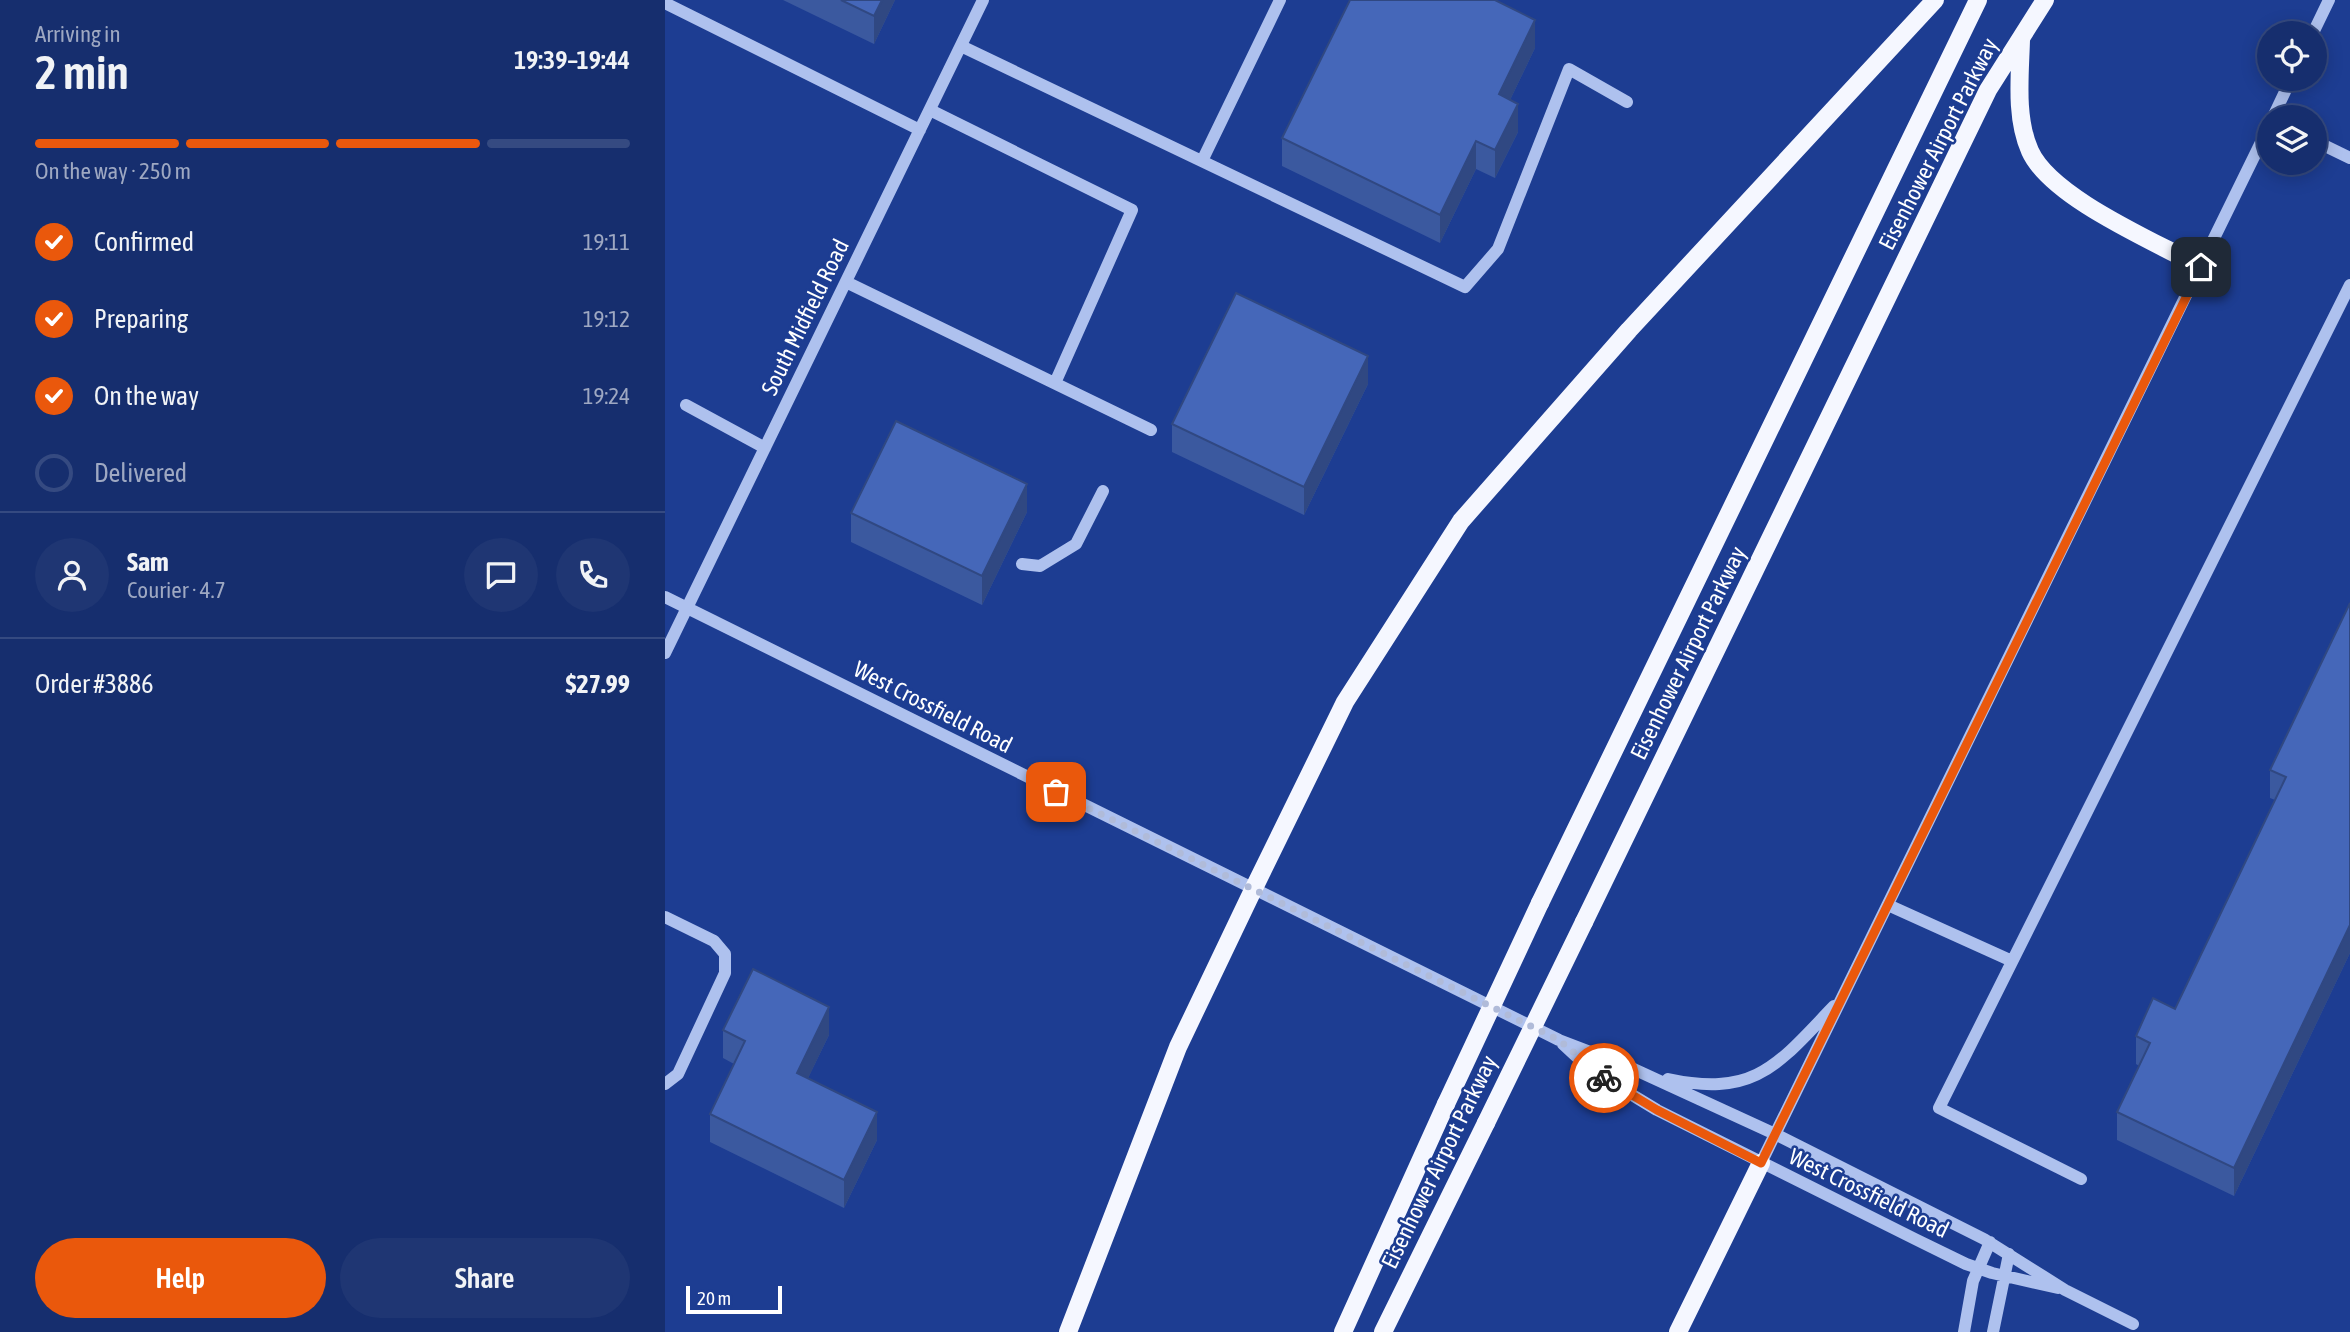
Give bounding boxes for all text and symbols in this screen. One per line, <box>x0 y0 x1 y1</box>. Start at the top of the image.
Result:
text: Arriving in <box>35 21 121 47</box>
map controls <box>2257 21 2327 175</box>
button: locate <box>2257 21 2327 91</box>
street label: Eisenhower Airport Parkway <box>1873 34 2003 254</box>
text: 19:39–19:44 <box>514 45 630 75</box>
text: 2 min <box>35 46 129 99</box>
button: layers <box>2257 105 2327 175</box>
text: On the way · 250 m <box>35 158 191 184</box>
icon: check <box>35 223 73 261</box>
text: Confirmed <box>94 227 194 257</box>
text: 19:11 <box>583 229 630 255</box>
street label: South Midfield Road <box>756 235 854 399</box>
pin <box>2171 237 2231 297</box>
icon: home <box>2182 248 2220 286</box>
icon: check <box>35 300 73 338</box>
text: Preparing <box>94 304 188 334</box>
text: 19:12 <box>583 306 630 332</box>
icon: check <box>35 377 73 415</box>
text: On the way <box>94 381 199 411</box>
text: 19:24 <box>583 383 630 409</box>
text: Delivered <box>94 458 187 488</box>
button: person <box>35 538 109 612</box>
button: chat <box>464 538 538 612</box>
button: phone <box>556 538 630 612</box>
street label: Eisenhower Airport Parkway <box>1625 542 1751 764</box>
text: Sam <box>127 547 169 577</box>
text: Courier · 4.7 <box>127 577 226 603</box>
street label: West Crossfield Road <box>849 656 1017 758</box>
text: Order #3886 <box>35 669 154 699</box>
text: $27.99 <box>566 669 630 699</box>
pin <box>1026 762 1086 822</box>
icon: bag <box>1037 773 1075 811</box>
courier <box>1569 1043 1639 1113</box>
street label: Eisenhower Airport Parkway <box>1376 1051 1502 1273</box>
icon: bike <box>1585 1059 1623 1097</box>
street label: West Crossfield Road <box>1785 1143 1953 1243</box>
button: Help <box>35 1238 326 1318</box>
button: Share <box>340 1238 630 1318</box>
scale bar <box>686 1283 782 1315</box>
text: 20 m <box>697 1287 731 1309</box>

